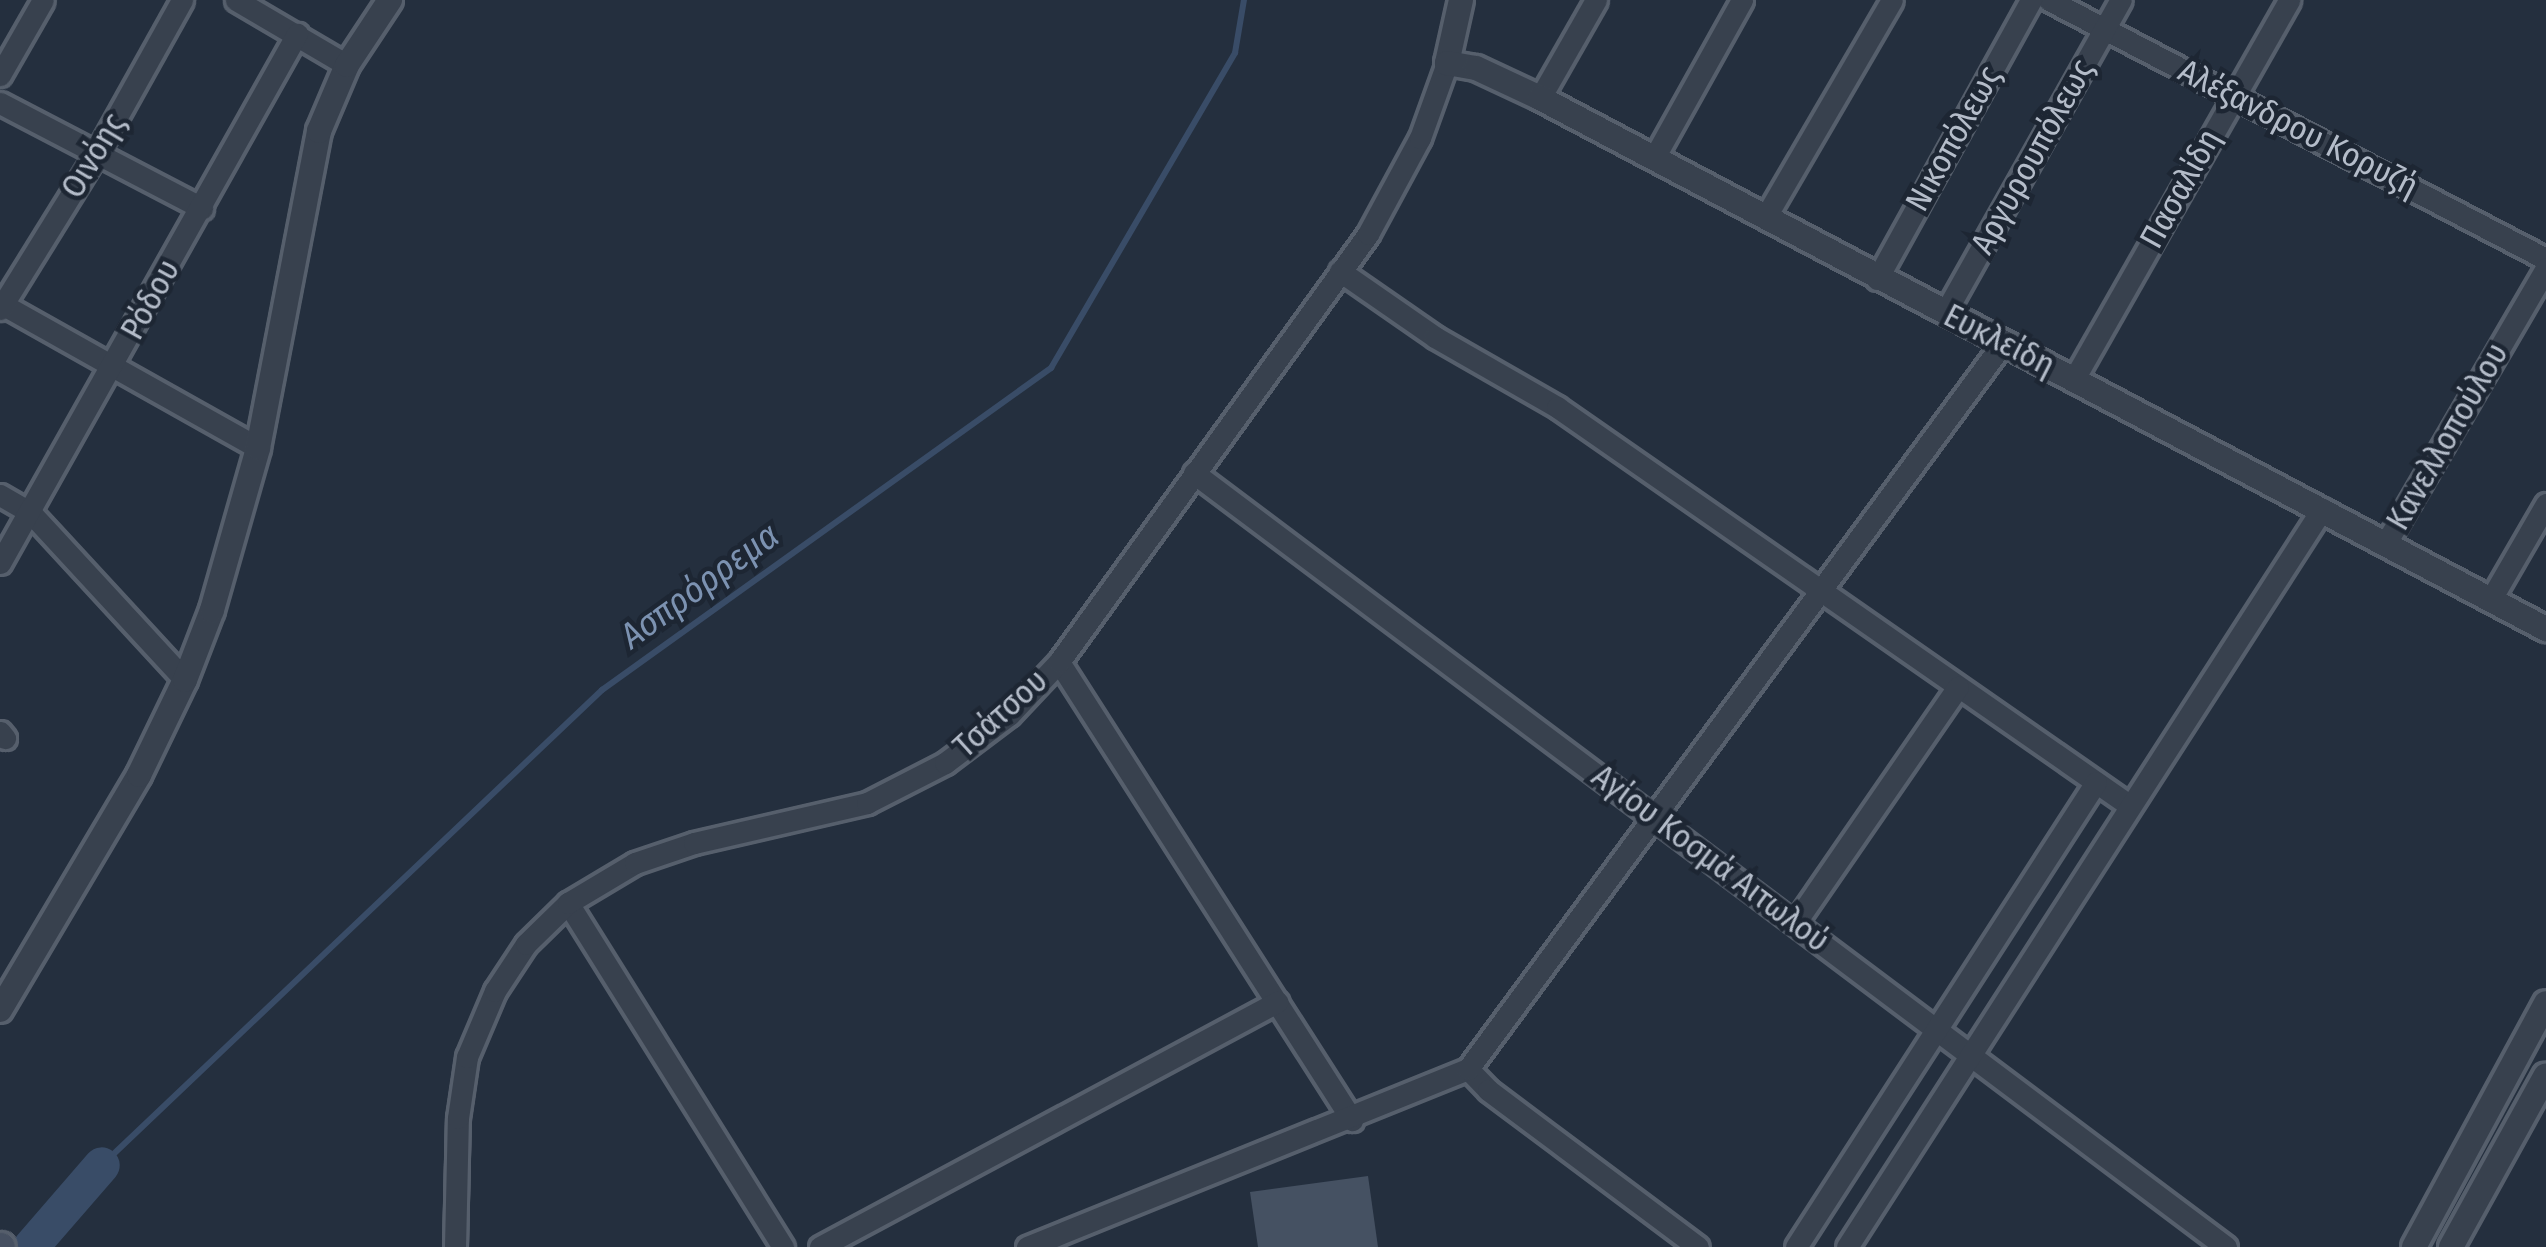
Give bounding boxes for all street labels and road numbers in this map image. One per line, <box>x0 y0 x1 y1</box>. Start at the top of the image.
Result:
street label: Αλέξανδρου Κορυζή <box>2172 52 2424 206</box>
street label: Αργυρουπόλεως <box>1963 53 2103 261</box>
street label: Νικοπόλεως <box>1898 60 2010 218</box>
street label: Οινόης <box>53 106 135 206</box>
street label: Πασαλίδη <box>2132 123 2230 255</box>
street label: Ρόδου <box>113 253 189 347</box>
street label: Ευκλείδη <box>1937 296 2061 386</box>
street label: Κανελλοπούλου <box>2379 337 2517 537</box>
street label: Τσάτσου <box>946 662 1056 766</box>
street label: Αγίου Κοσμά Αιτωλού <box>1584 757 1836 961</box>

